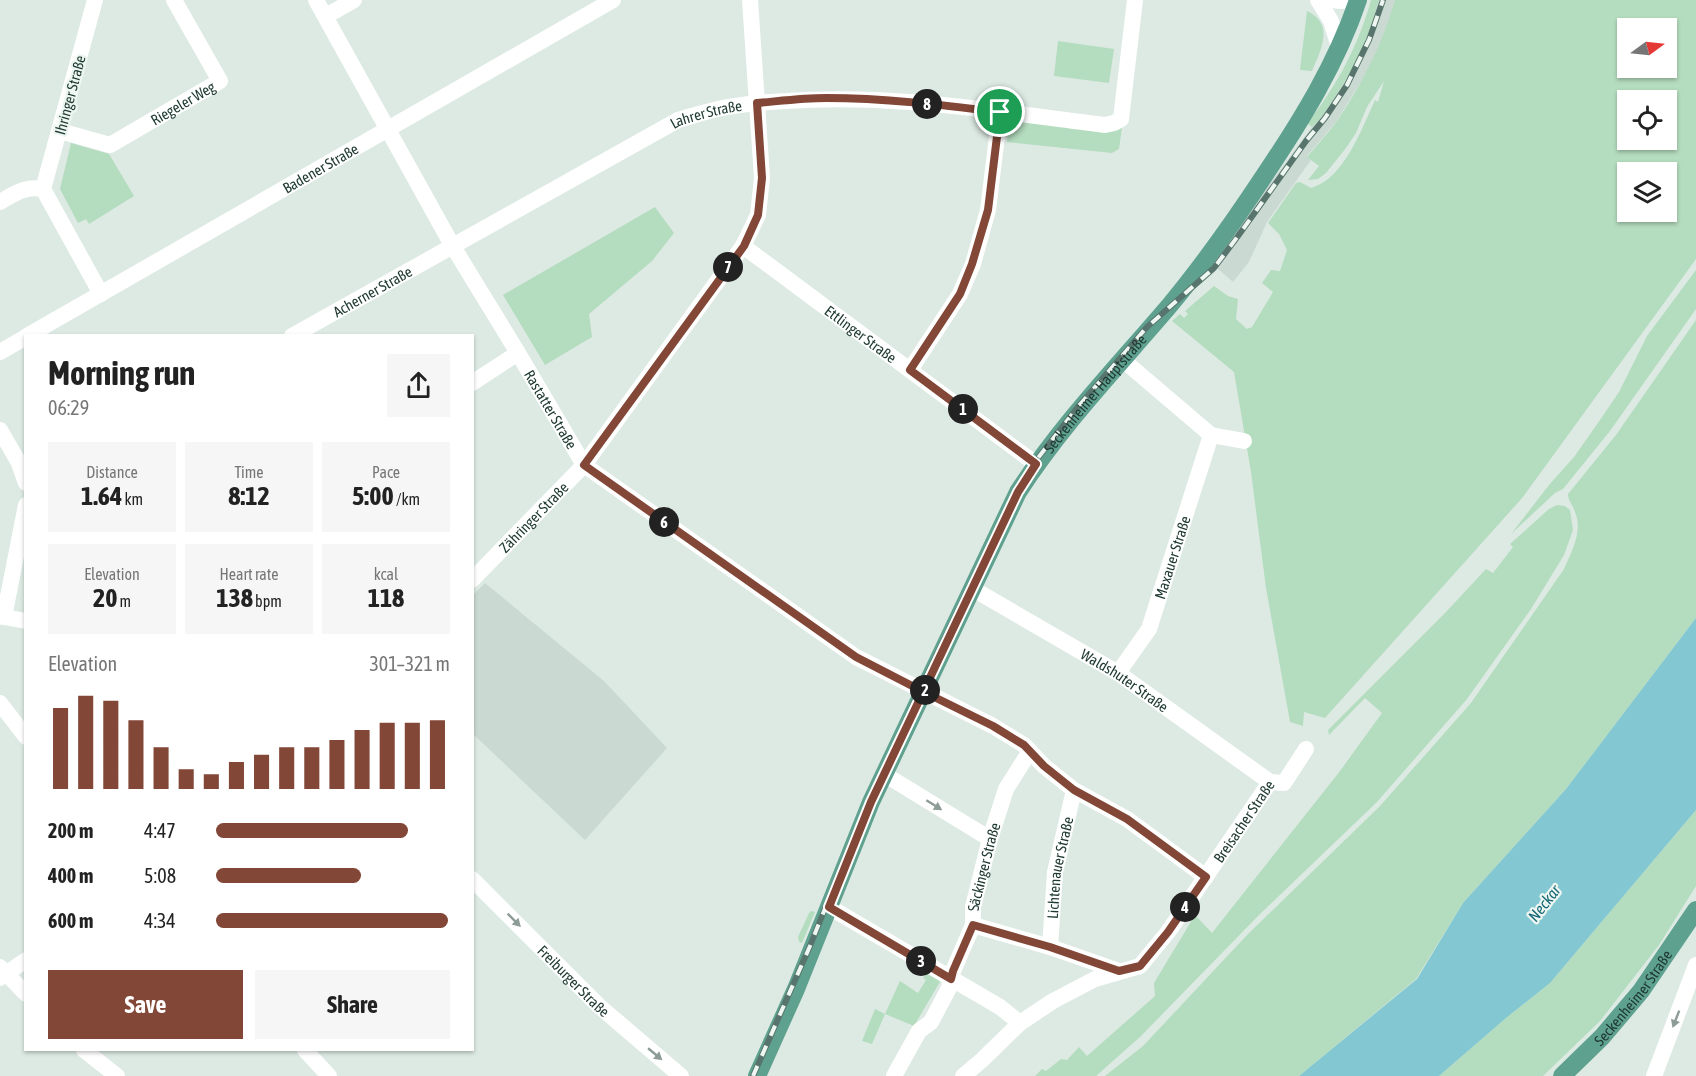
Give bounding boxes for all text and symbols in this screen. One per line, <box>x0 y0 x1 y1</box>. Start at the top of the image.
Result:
north arrow <box>1617 18 1677 78</box>
map controls <box>1617 18 1677 222</box>
street label: Ihringer Straße <box>51 53 89 136</box>
street label: Riegeler Weg <box>147 77 218 128</box>
pin <box>974 86 1025 137</box>
pin: 8 <box>912 89 942 119</box>
button: locate <box>1617 90 1677 150</box>
text: 8 <box>923 95 931 113</box>
icon: arrive <box>983 95 1016 128</box>
street label: Lahrer Straße <box>667 96 743 131</box>
street label: Badener Straße <box>279 139 361 196</box>
button: layers <box>1617 162 1677 222</box>
pin: 7 <box>713 252 743 282</box>
text: 7 <box>724 258 732 276</box>
street label: Acherner Straße <box>330 262 415 320</box>
street label: Ettlinger Straße <box>822 302 900 366</box>
street label: Seckenheimer Hauptstraße <box>1040 330 1150 456</box>
text: Morning run <box>48 354 195 392</box>
button: share <box>387 354 450 417</box>
street label: Rastatter Straße <box>521 367 581 452</box>
pin: 1 <box>948 394 978 424</box>
text: 06:29 <box>48 396 89 419</box>
text: 1 <box>959 400 967 418</box>
text: Distance <box>86 463 138 481</box>
text: Time <box>234 463 264 481</box>
text: Pace <box>372 463 400 481</box>
street label: Zähringer Straße <box>495 478 571 556</box>
text: 1.64 <box>81 481 122 511</box>
text: 8:12 <box>228 481 270 511</box>
text: 5:00 <box>352 481 394 511</box>
text: km <box>122 490 143 508</box>
text: /km <box>394 490 420 508</box>
pin: 6 <box>649 507 679 537</box>
text: 6 <box>660 513 668 531</box>
street label: Maxauer Straße <box>1151 514 1193 601</box>
text: Elevation <box>84 565 140 583</box>
text: Heart rate <box>220 565 278 583</box>
text: kcal <box>374 565 398 583</box>
text: 20 <box>93 583 117 613</box>
text: 138 <box>216 583 253 613</box>
text: 118 <box>368 583 404 613</box>
text: m <box>117 592 131 610</box>
text: bpm <box>253 592 282 610</box>
street label: Waldshuter Straße <box>1078 645 1172 715</box>
text: Elevation <box>48 652 117 675</box>
text: 301–321 m <box>369 652 450 675</box>
pin: 2 <box>910 675 940 705</box>
text: 2 <box>921 681 929 699</box>
street label: Breisacher Straße <box>1209 776 1278 865</box>
one-way arrow <box>926 799 942 810</box>
street label: Lichtenauer Straße <box>1043 815 1076 919</box>
text: 200 m <box>48 819 93 842</box>
text: 4:47 <box>144 819 176 842</box>
street label: Säckinger Straße <box>965 820 1003 911</box>
text: 400 m <box>48 864 93 887</box>
text: 5:08 <box>144 864 176 887</box>
water label: Neckar <box>1524 880 1565 925</box>
pin: 4 <box>1170 892 1200 922</box>
text: 4 <box>1181 898 1189 916</box>
text: 600 m <box>48 909 93 932</box>
text: 4:34 <box>144 909 176 932</box>
one-way arrow <box>506 913 521 927</box>
street label: Freiburger Straße <box>535 942 613 1020</box>
pin: 3 <box>906 946 936 976</box>
street label: Seckenheimer Straße <box>1590 946 1675 1049</box>
text: 3 <box>917 952 925 970</box>
button: Save <box>48 970 243 1039</box>
button: Share <box>255 970 450 1039</box>
one-way arrow <box>1670 1010 1680 1028</box>
one-way arrow <box>647 1047 662 1060</box>

